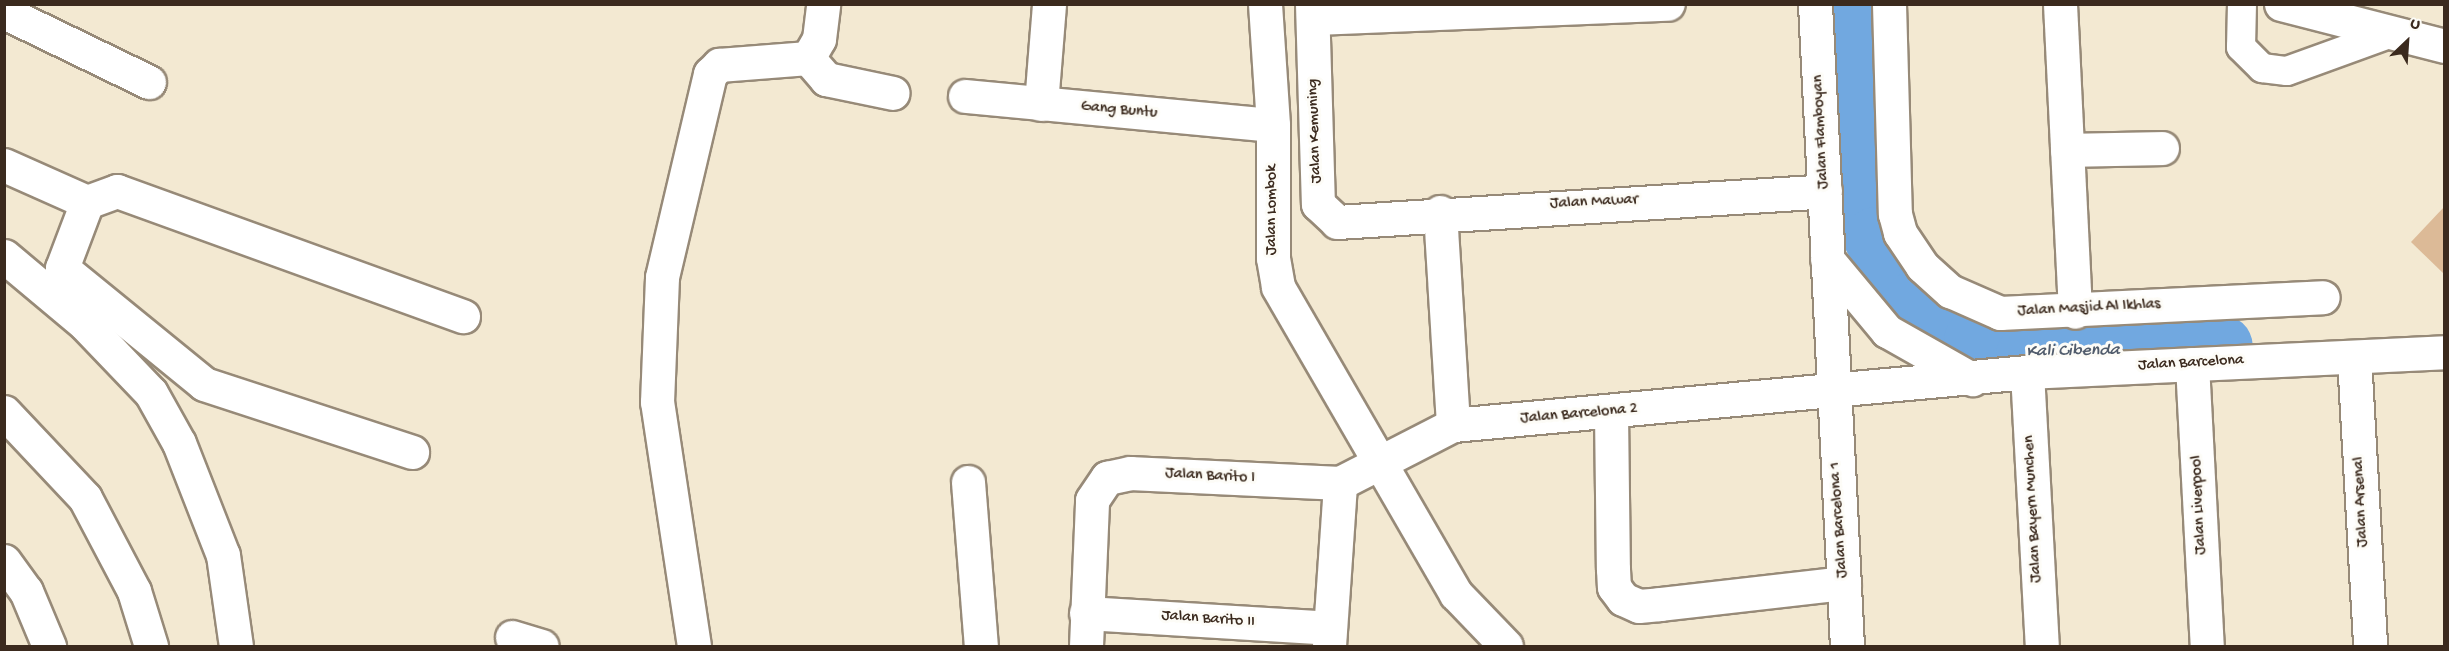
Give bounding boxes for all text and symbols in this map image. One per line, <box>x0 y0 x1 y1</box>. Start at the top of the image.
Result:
north arrow <box>2377 12 2437 72</box>
text: U <box>2407 15 2423 36</box>
street label: Jalan Flamboyan <box>1809 74 1835 190</box>
street label: Jalan Kemuning <box>1305 78 1327 184</box>
street label: Gang Buntu <box>1080 98 1158 124</box>
street label: Jalan Lombok <box>1263 165 1283 255</box>
street label: Jalan Mawar <box>1550 191 1638 215</box>
street label: Jalan Masjid Al Ikhlas <box>2017 296 2161 322</box>
water label: Kali Cibenda <box>2026 340 2120 364</box>
street label: Jalan Barcelona <box>2138 352 2244 376</box>
street label: Jalan Barcelona 2 <box>1520 400 1638 430</box>
street label: Jalan Bayern Munchen <box>2021 435 2047 583</box>
street label: Jalan Liverpool <box>2188 455 2212 555</box>
street label: Jalan Arsenal <box>2350 456 2374 548</box>
street label: Jalan Barcelona 1 <box>1826 461 1854 579</box>
street label: Jalan Barito I <box>1165 465 1255 489</box>
street label: Jalan Barito II <box>1161 607 1255 633</box>

